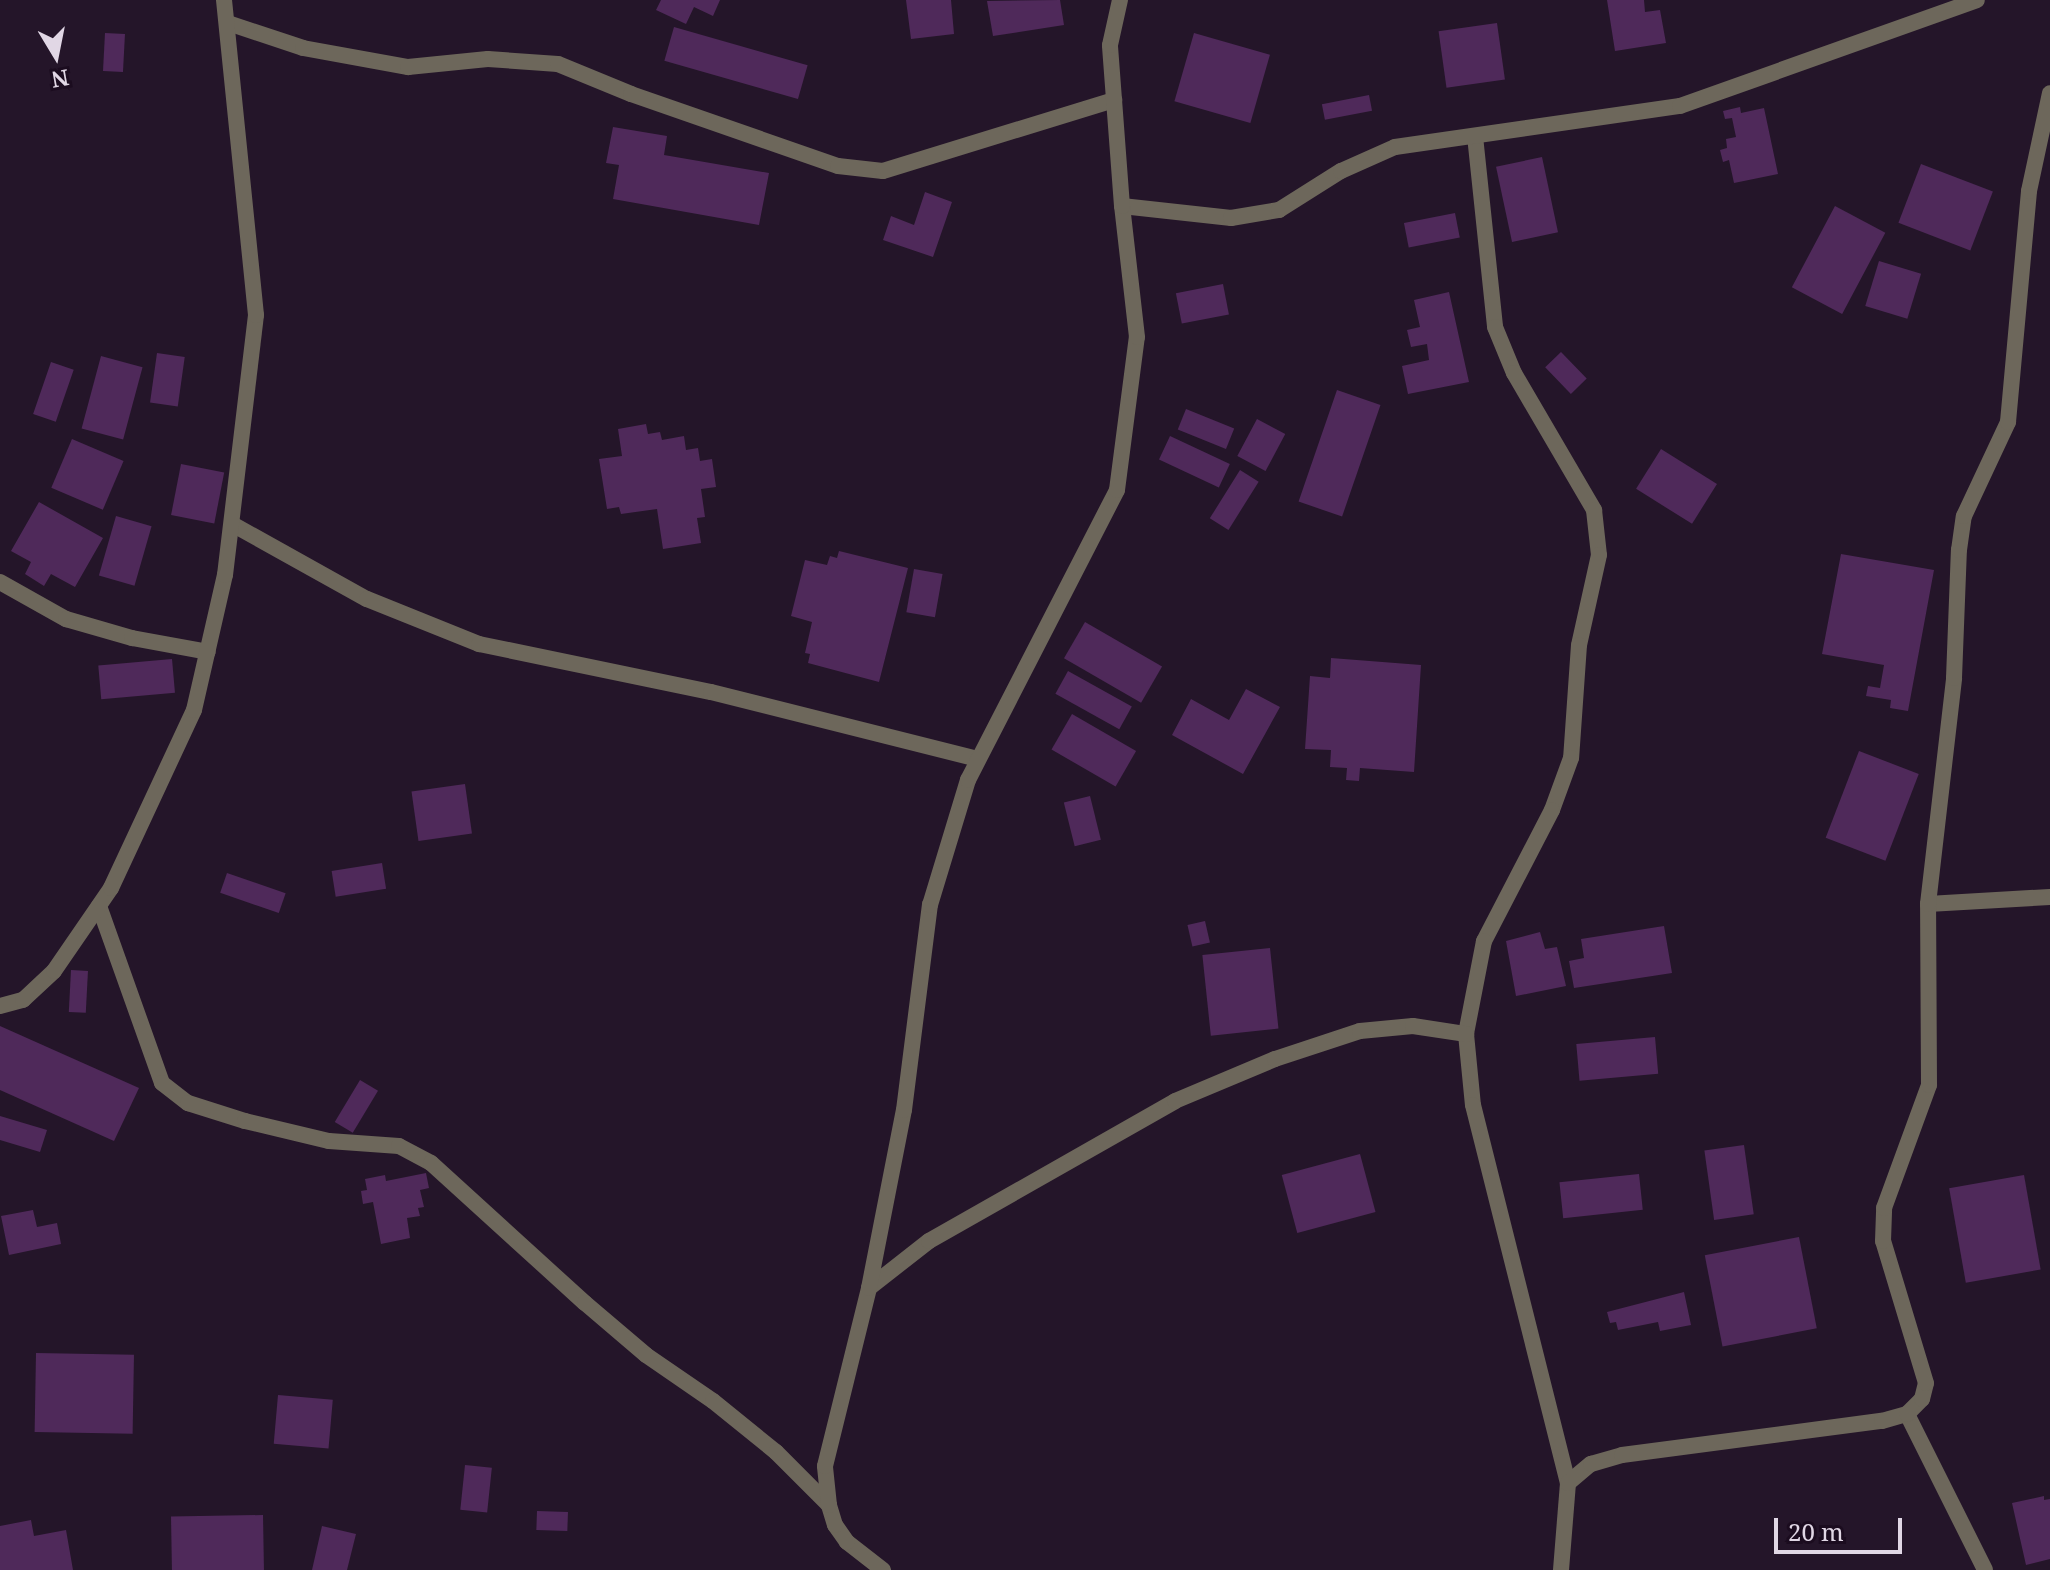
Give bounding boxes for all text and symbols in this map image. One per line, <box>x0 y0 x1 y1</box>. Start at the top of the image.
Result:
north arrow <box>16 16 96 96</box>
text: N <box>49 63 71 96</box>
scale bar <box>1778 1502 1906 1552</box>
text: 20 m <box>1788 1515 1844 1548</box>

